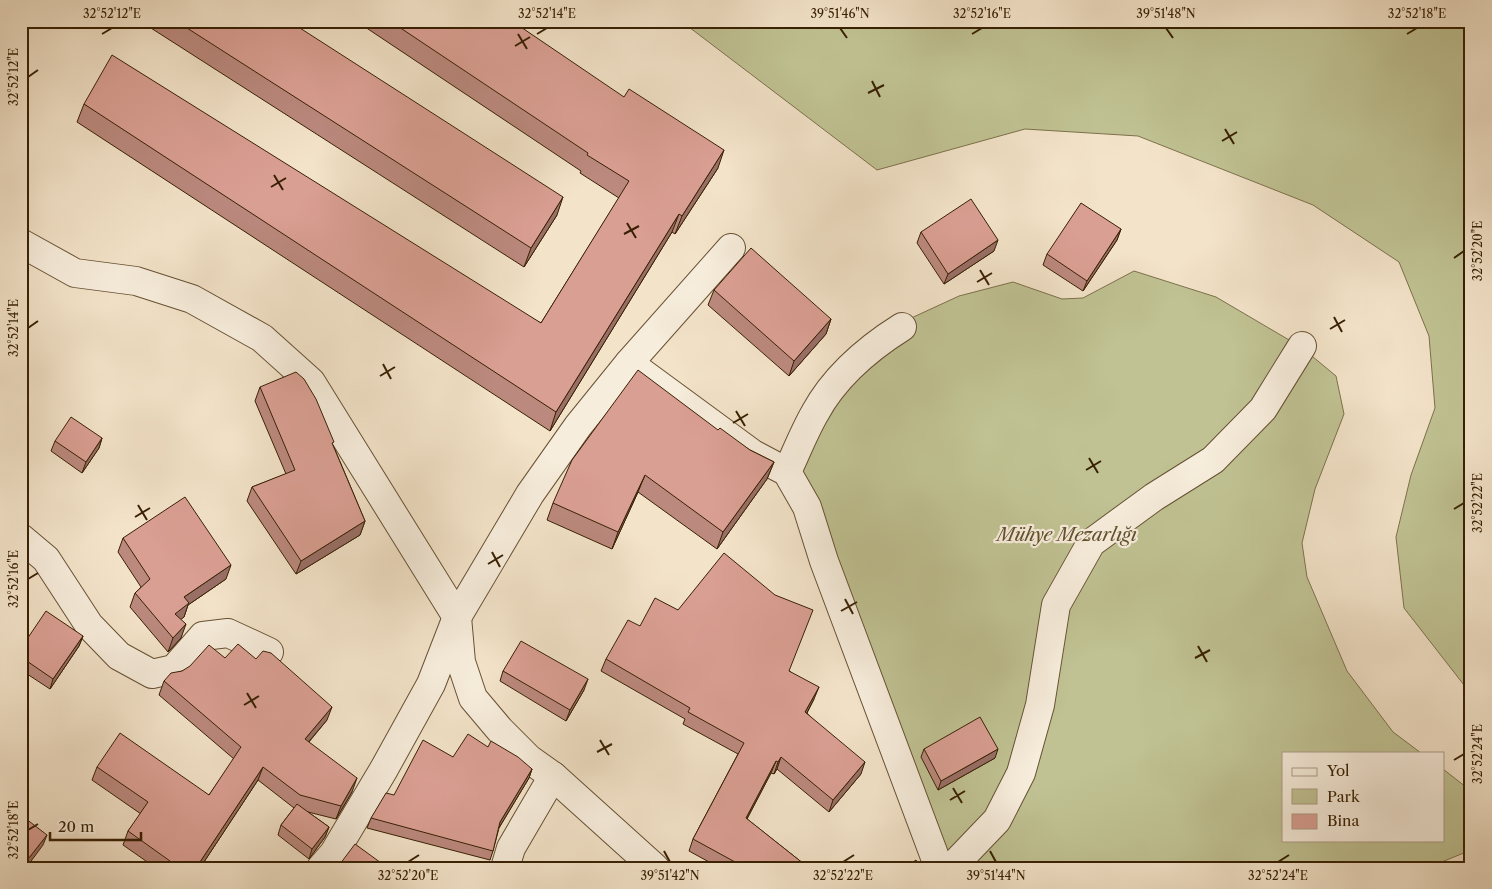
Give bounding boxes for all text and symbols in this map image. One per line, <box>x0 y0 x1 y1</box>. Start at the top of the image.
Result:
text: 32°52'12"E <box>83 6 141 21</box>
text: 32°52'14"E <box>518 6 576 21</box>
text: 39°51'46"N <box>810 6 870 21</box>
text: 32°52'16"E <box>953 6 1011 21</box>
text: 39°51'48"N <box>1136 6 1196 21</box>
text: 32°52'18"E <box>1388 6 1446 21</box>
text: 32°52'12"E <box>6 48 21 106</box>
text: 32°52'20"E <box>1470 221 1485 281</box>
text: 32°52'14"E <box>6 299 21 357</box>
text: 32°52'22"E <box>1470 473 1485 533</box>
park label: Mühye Mezarlığı <box>995 524 1137 546</box>
text: 32°52'16"E <box>6 550 21 608</box>
text: 32°52'24"E <box>1470 724 1485 784</box>
legend <box>1282 752 1444 842</box>
text: Yol <box>1326 761 1350 780</box>
text: Park <box>1327 787 1361 806</box>
text: 32°52'18"E <box>6 801 21 859</box>
scale bar <box>50 809 141 841</box>
text: Bina <box>1327 811 1359 830</box>
text: 20 m <box>58 817 94 836</box>
text: 32°52'20"E <box>378 868 438 883</box>
text: 39°51'42"N <box>640 868 700 883</box>
text: 32°52'22"E <box>813 868 873 883</box>
text: 39°51'44"N <box>966 868 1026 883</box>
text: 32°52'24"E <box>1248 868 1308 883</box>

